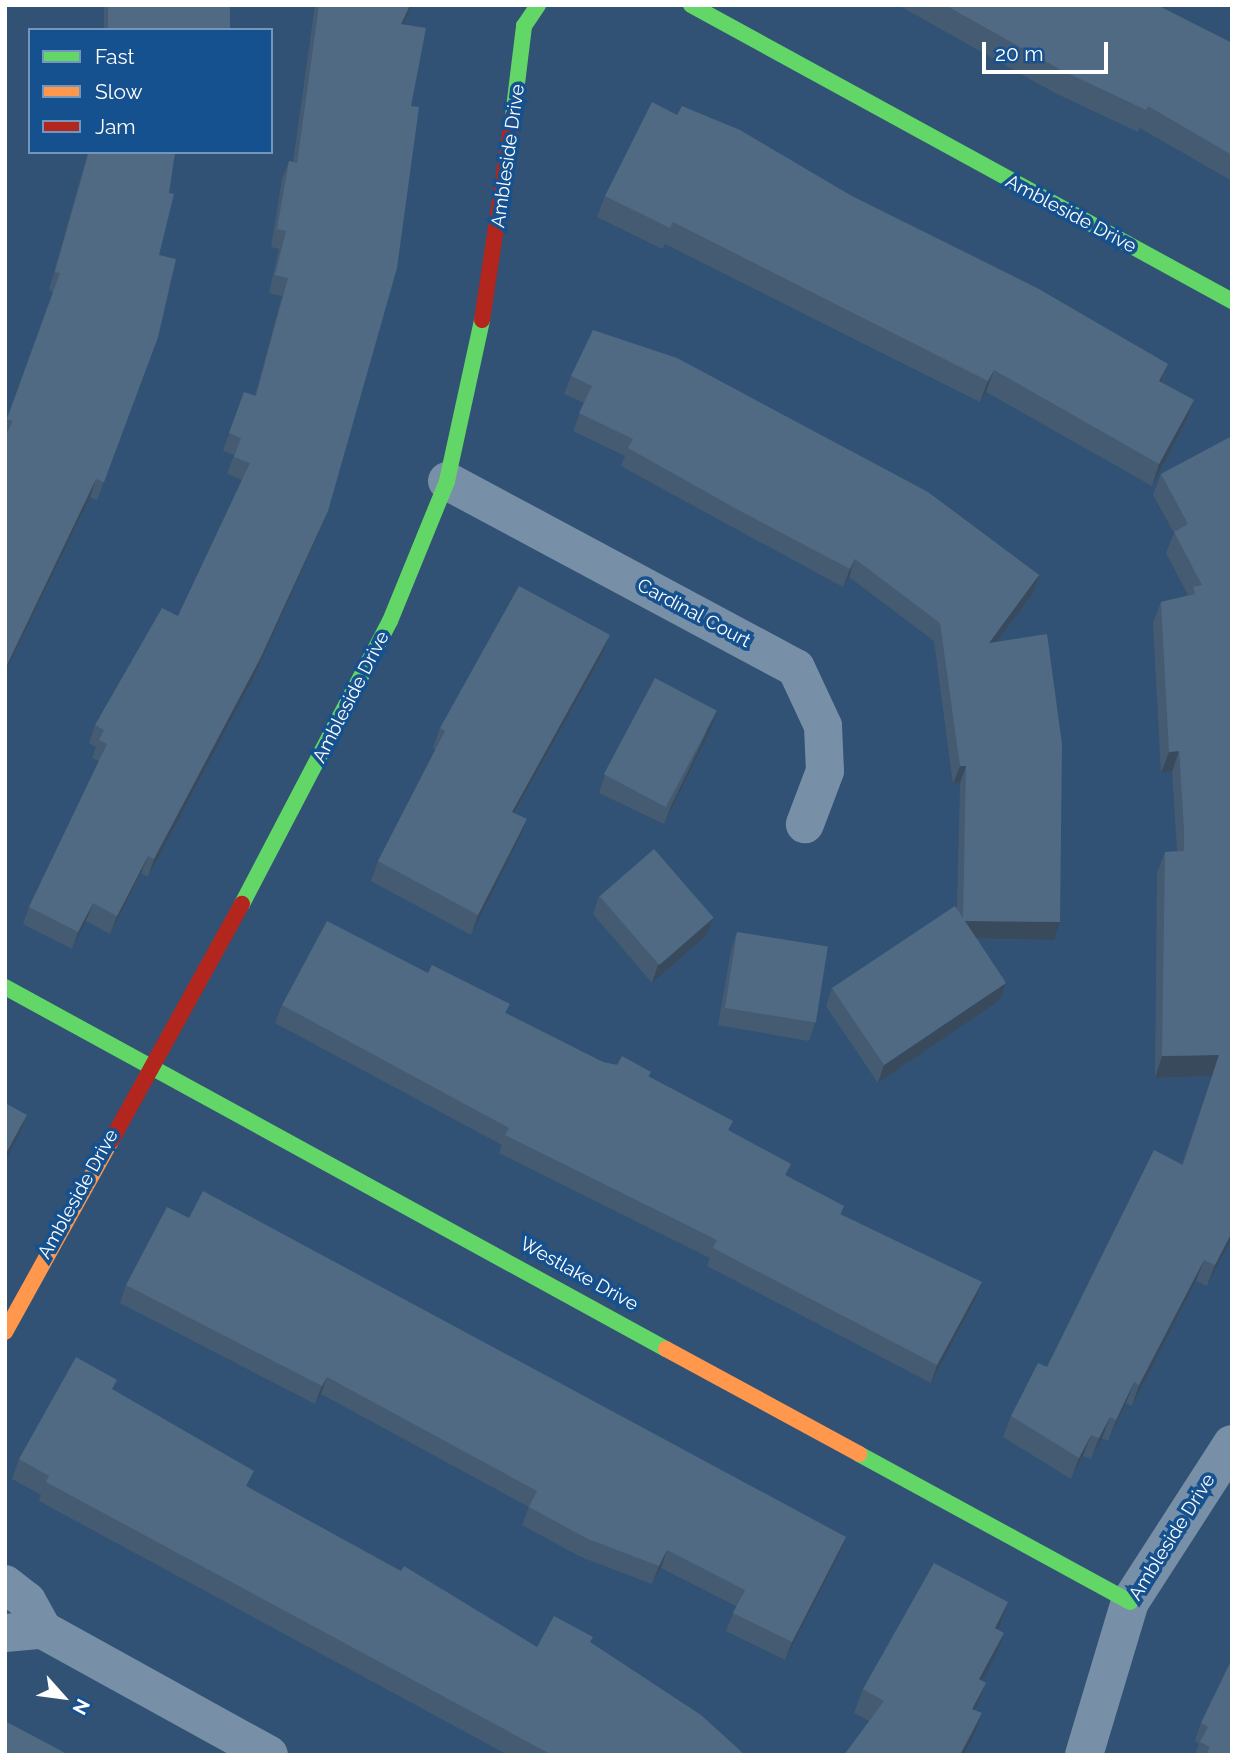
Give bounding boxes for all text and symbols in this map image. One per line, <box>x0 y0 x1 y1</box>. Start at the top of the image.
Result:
legend <box>28 28 273 154</box>
scale bar <box>985 28 1111 72</box>
text: 20 m <box>995 41 1043 66</box>
text: Fast <box>95 44 135 69</box>
text: Slow <box>95 79 143 104</box>
street label: Ambleside Drive <box>487 83 529 229</box>
text: Jam <box>95 114 136 139</box>
street label: Ambleside Drive <box>1002 170 1140 258</box>
street label: Cardinal Court <box>633 573 755 653</box>
street label: Ambleside Drive <box>308 627 394 767</box>
street label: Ambleside Drive <box>33 1125 123 1263</box>
street label: Westlake Drive <box>516 1232 642 1316</box>
street label: Ambleside Drive <box>1124 1470 1220 1604</box>
north arrow <box>28 1662 98 1732</box>
text: N <box>68 1695 95 1718</box>

